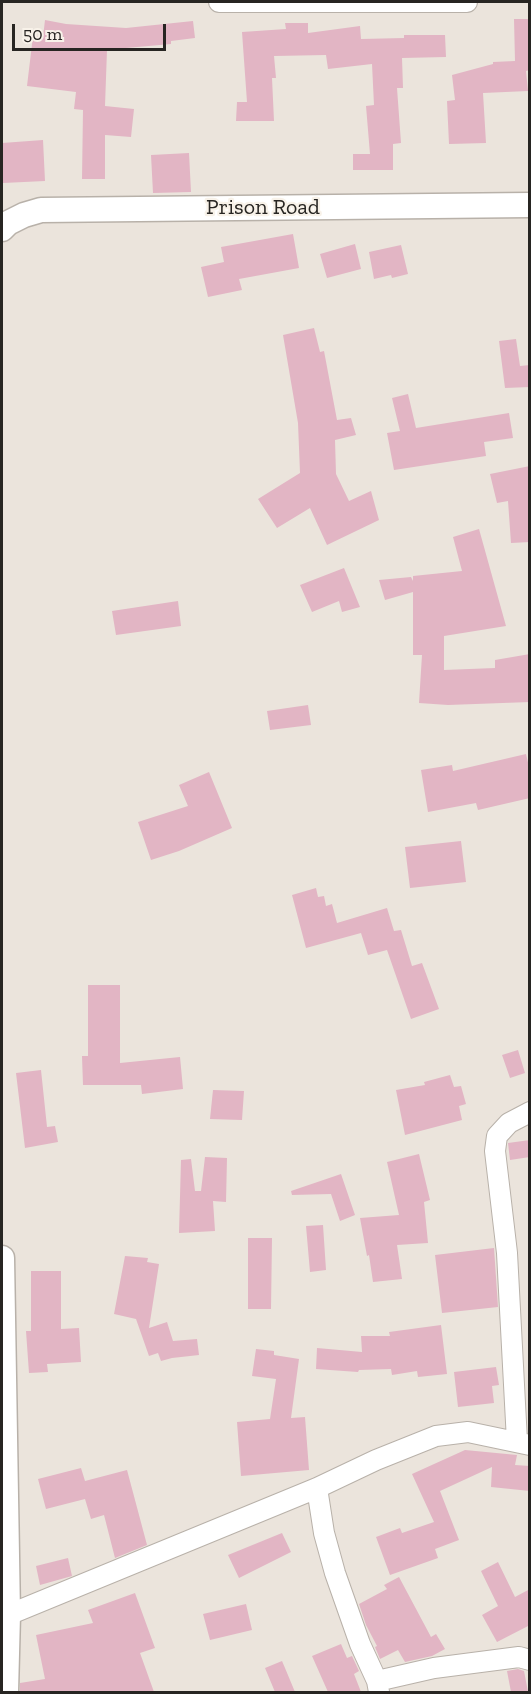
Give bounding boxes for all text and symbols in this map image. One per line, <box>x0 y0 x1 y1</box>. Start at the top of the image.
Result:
scale bar <box>15 12 170 50</box>
text: 50 m <box>23 23 62 45</box>
street label: Prison Road <box>206 195 320 221</box>

